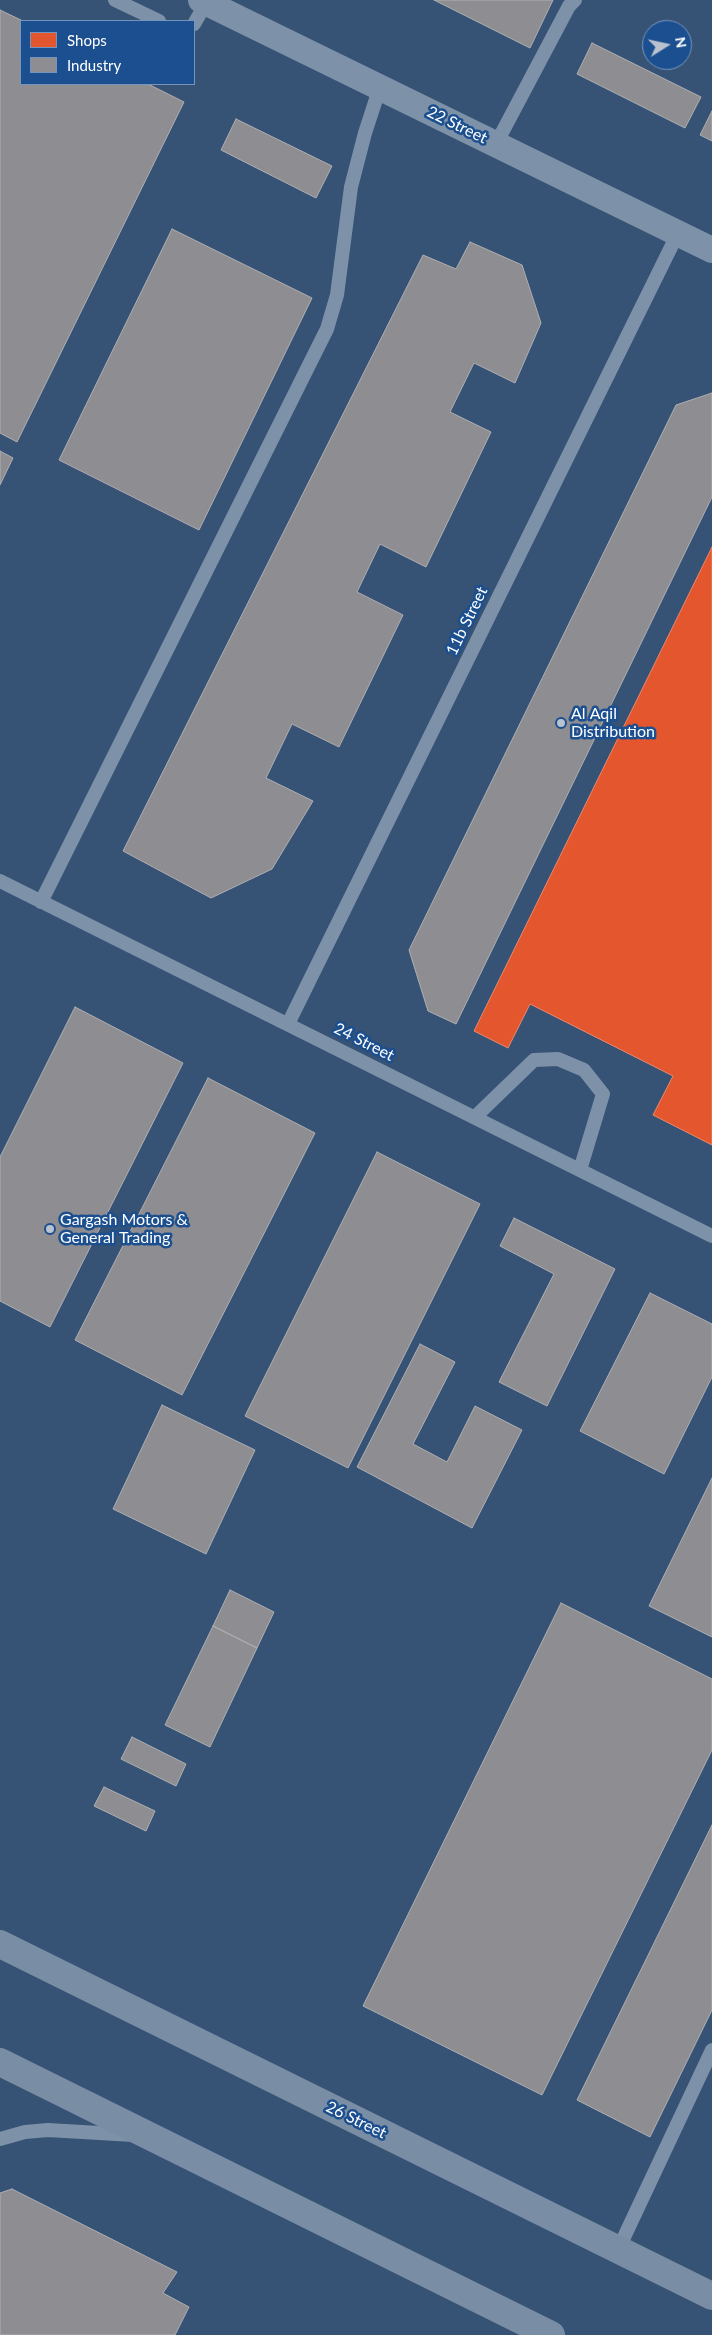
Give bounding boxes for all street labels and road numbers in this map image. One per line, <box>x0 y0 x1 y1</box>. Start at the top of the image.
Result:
street label: 22 Street <box>424 102 490 148</box>
street label: 11b Street <box>442 584 492 658</box>
street label: 24 Street <box>331 1019 397 1065</box>
street label: 26 Street <box>323 2097 389 2143</box>

